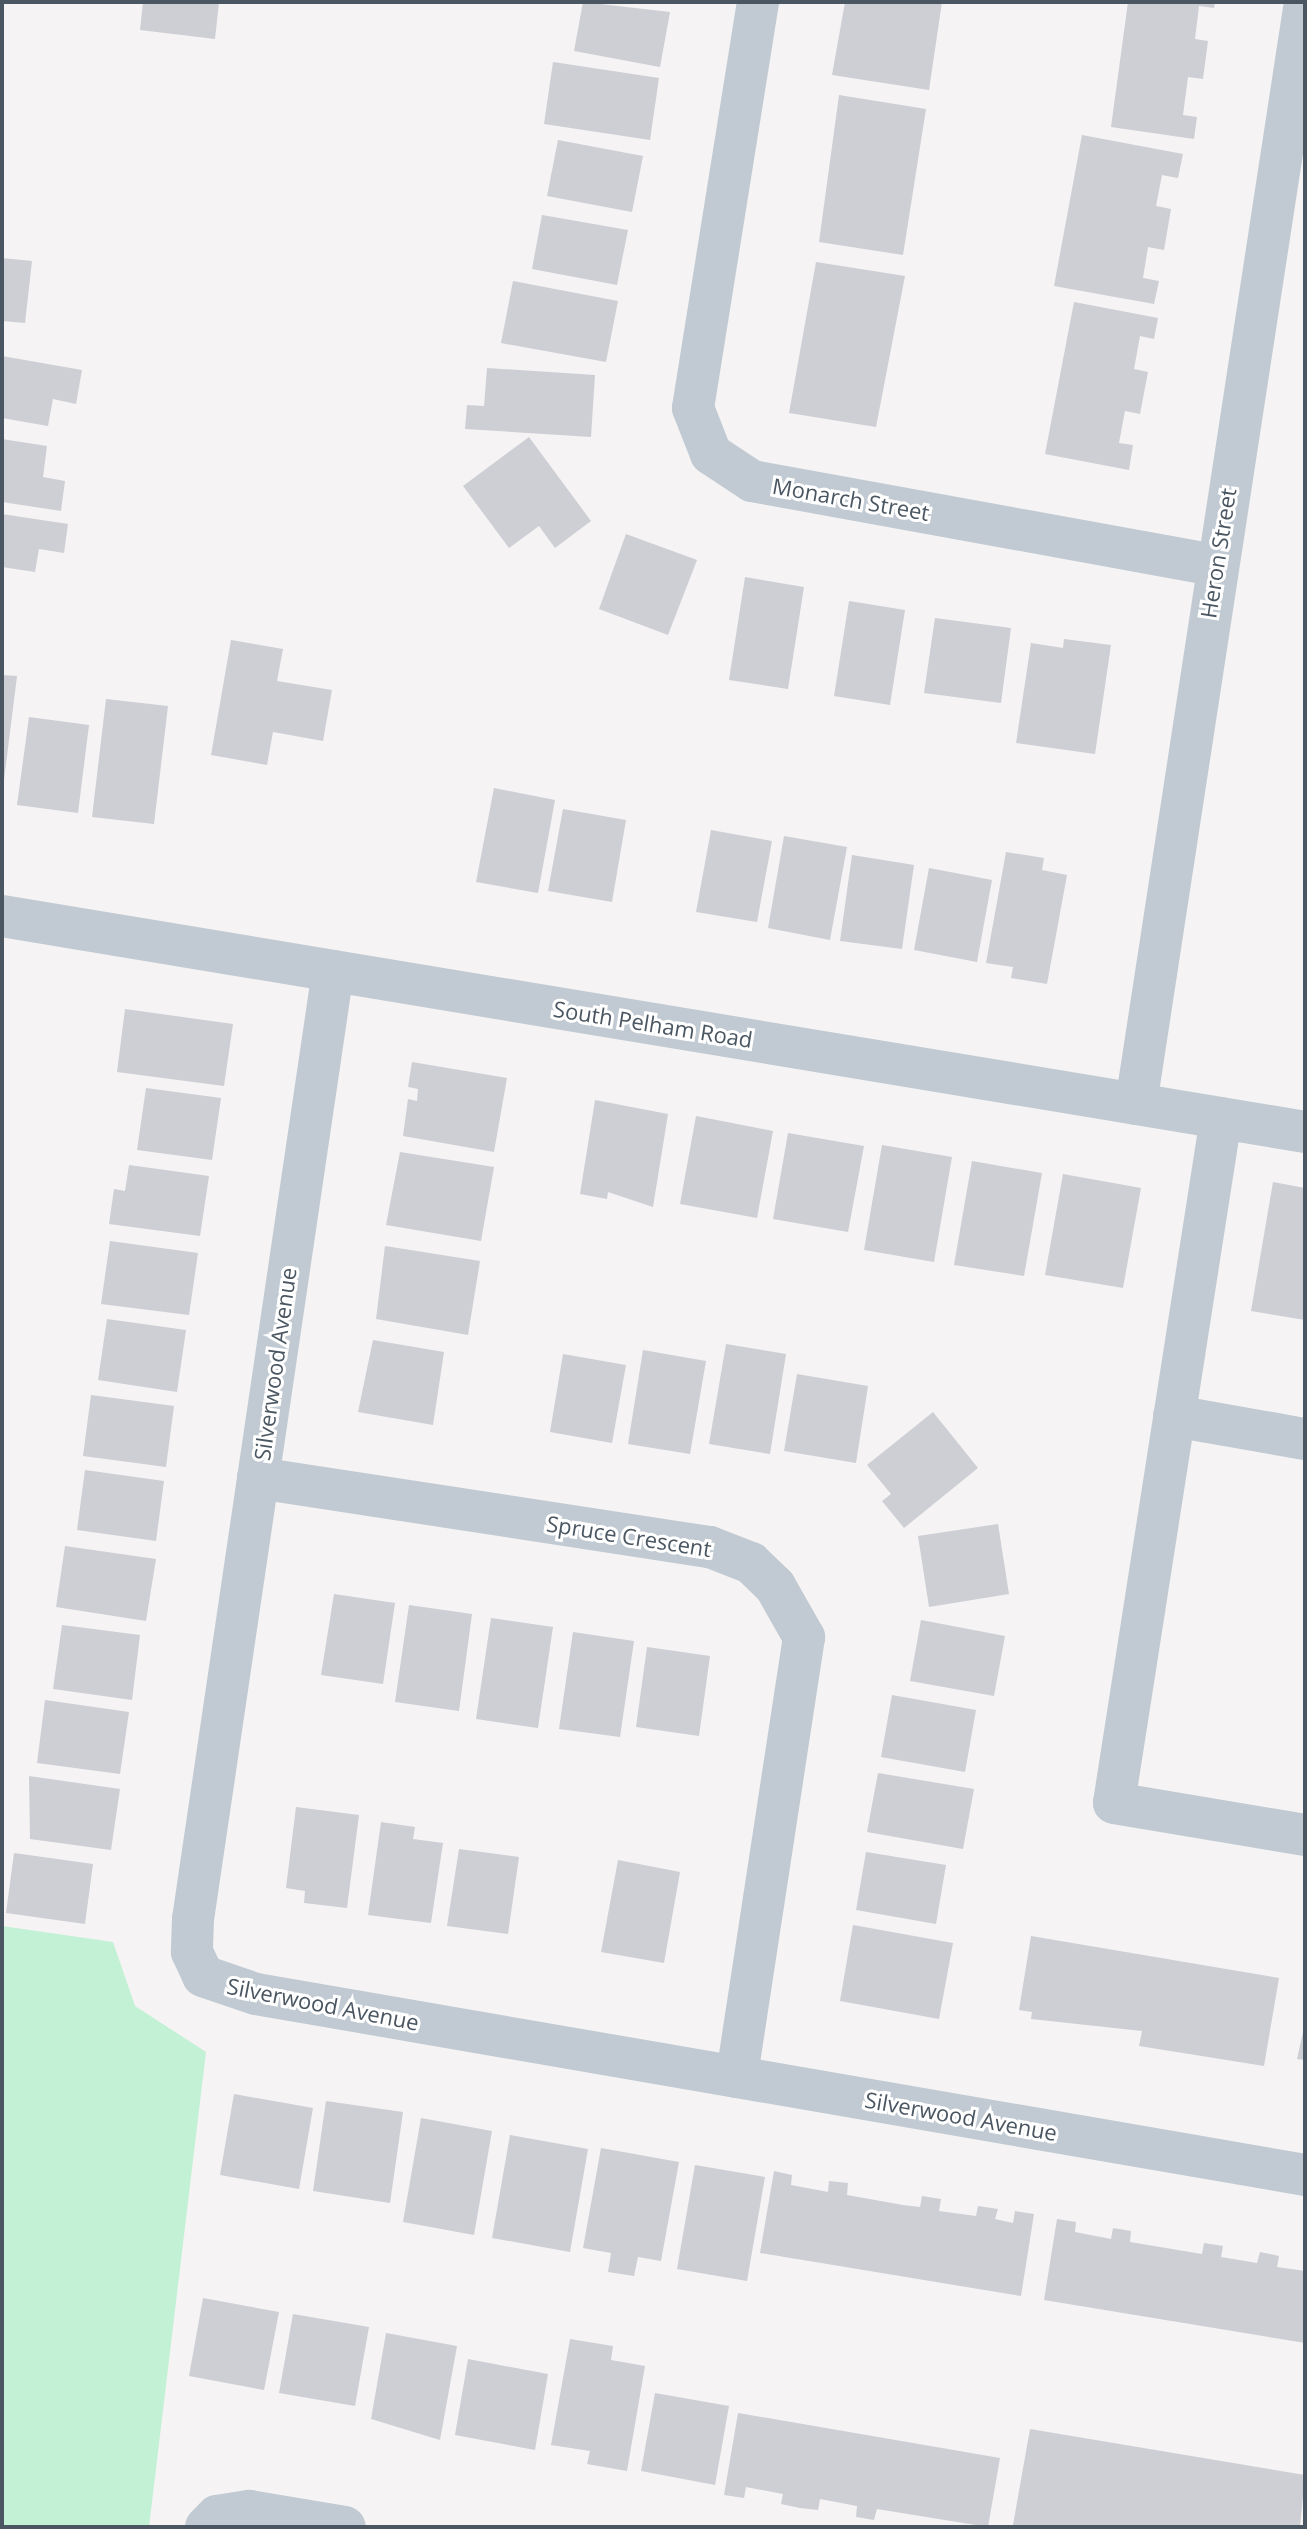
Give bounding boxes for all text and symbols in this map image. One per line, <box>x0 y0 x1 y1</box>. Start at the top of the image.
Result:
street label: Monarch Street <box>770 472 932 526</box>
street label: Heron Street <box>1195 486 1241 620</box>
street label: South Pelham Road <box>552 995 754 1053</box>
street label: Silverwood Avenue <box>248 1266 302 1462</box>
street label: Spruce Crescent <box>545 1510 713 1562</box>
street label: Silverwood Avenue <box>225 1972 421 2036</box>
street label: Silverwood Avenue <box>863 2086 1059 2146</box>

